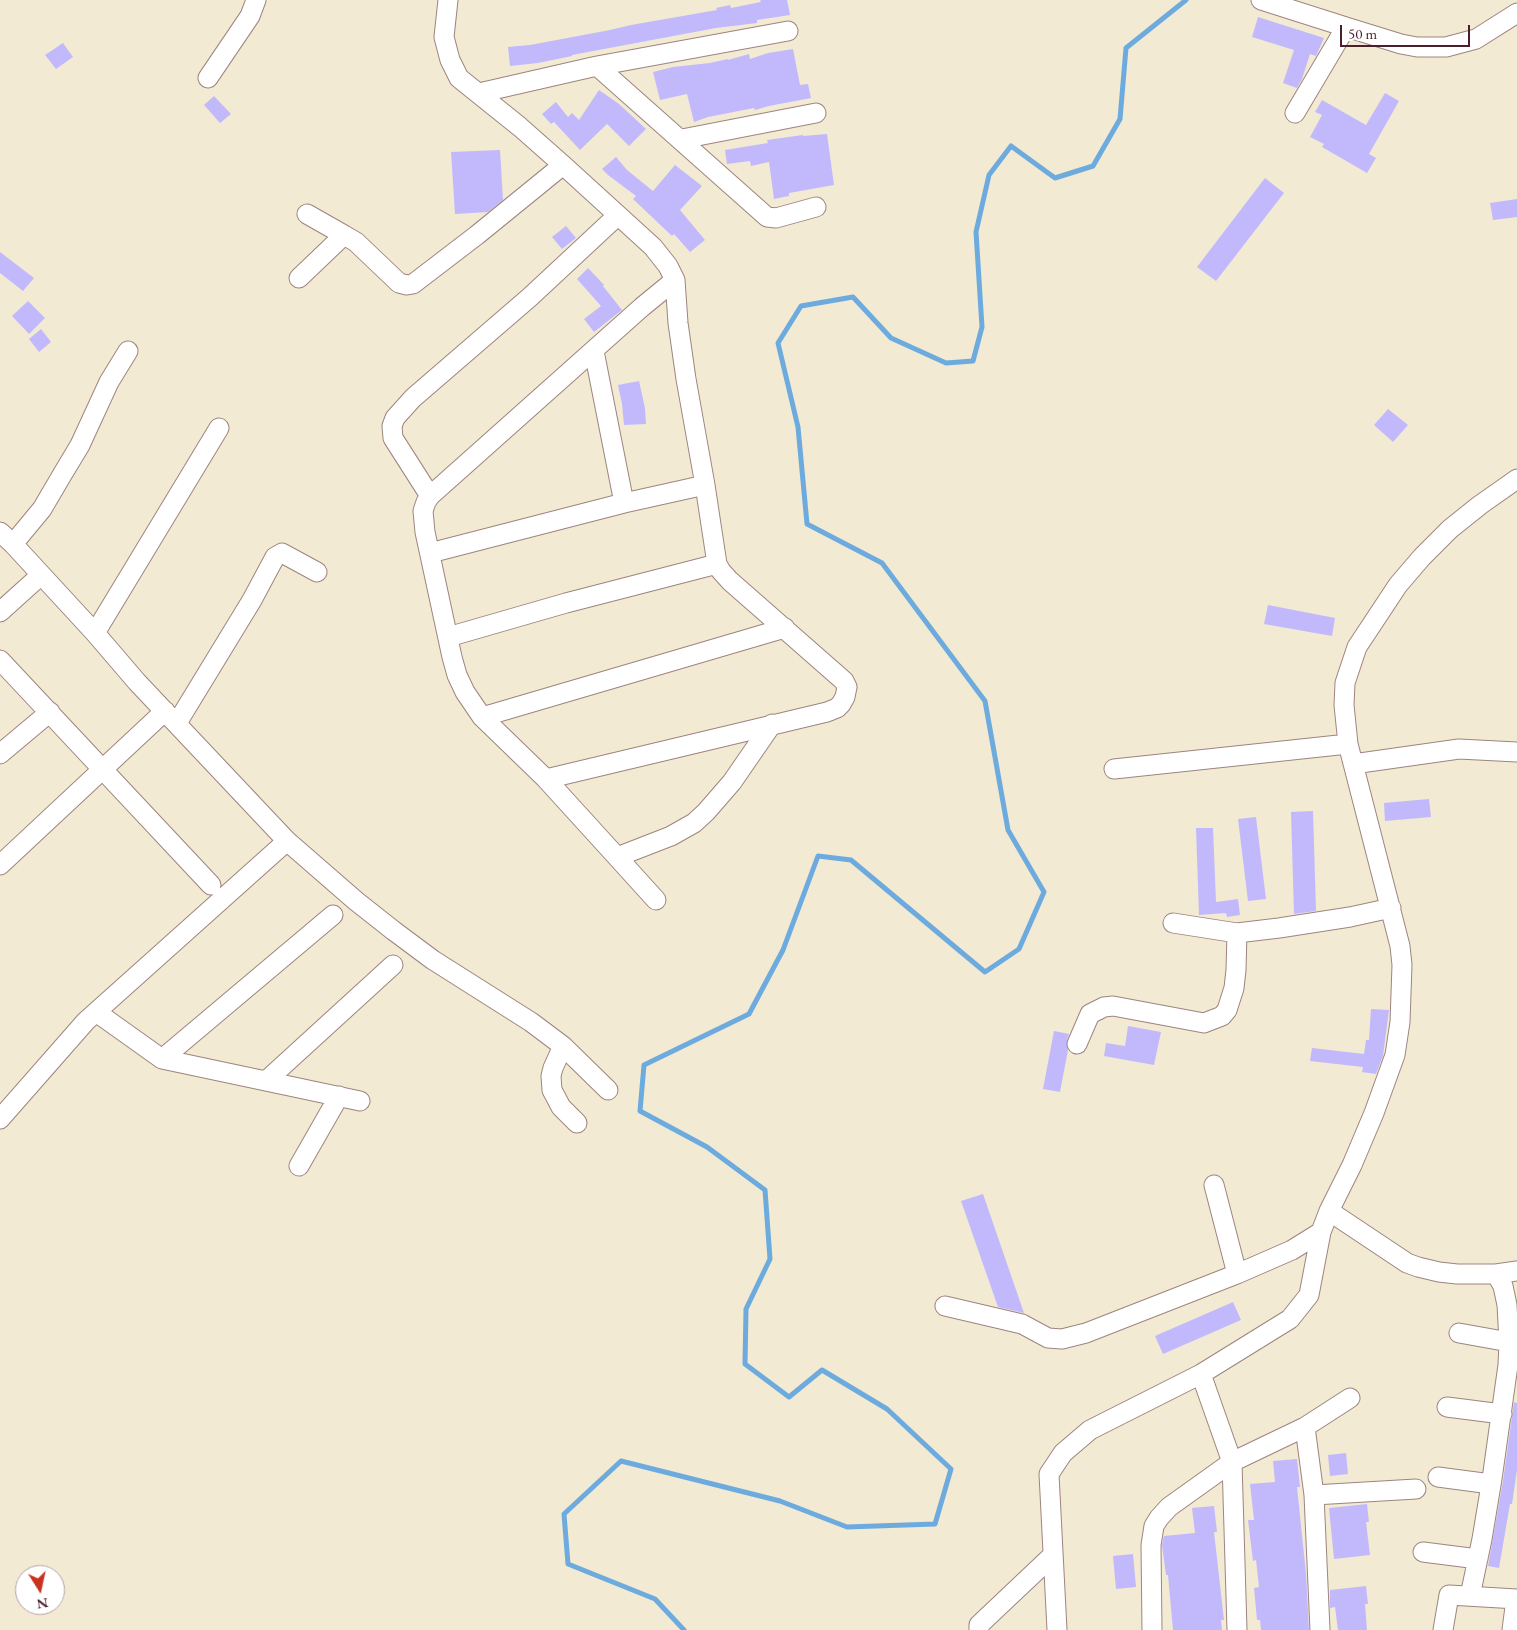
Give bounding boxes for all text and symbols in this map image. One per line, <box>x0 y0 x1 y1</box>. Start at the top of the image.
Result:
scale bar <box>1342 15 1472 47</box>
text: 50 m <box>1348 24 1377 43</box>
north arrow <box>15 1565 65 1615</box>
text: N <box>35 1594 50 1614</box>

